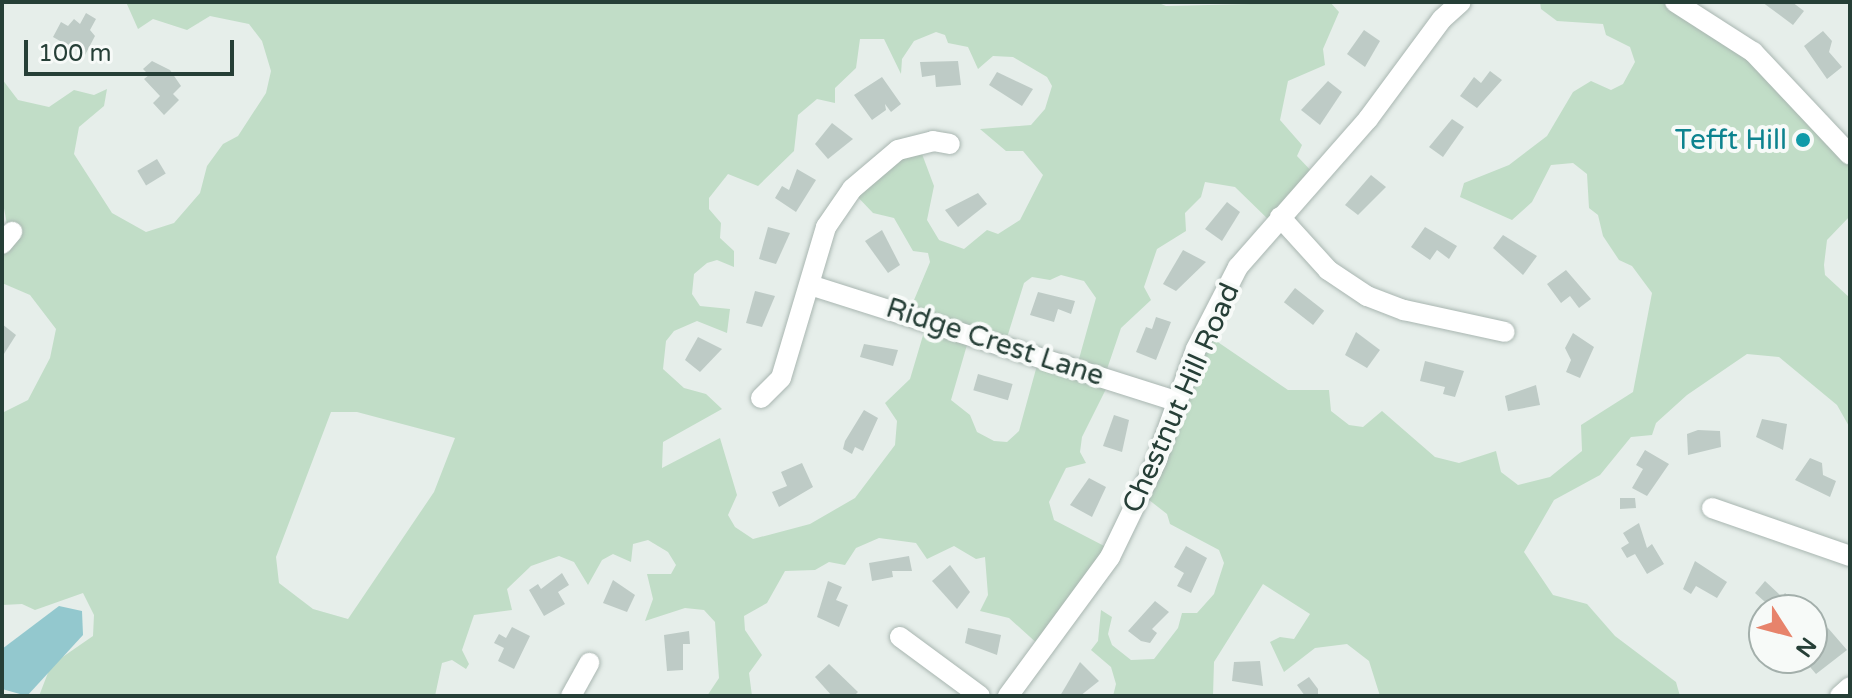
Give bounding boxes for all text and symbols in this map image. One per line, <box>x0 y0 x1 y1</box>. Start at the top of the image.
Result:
scale bar <box>28 24 238 74</box>
text: 100 m <box>38 39 112 68</box>
place label: Tefft Hill <box>1675 123 1787 157</box>
marker: Tefft Hill <box>1794 131 1812 149</box>
street label: Chestnut Hill Road <box>1115 278 1247 518</box>
street label: Ridge Crest Lane <box>882 291 1108 393</box>
north arrow <box>1748 594 1828 674</box>
text: N <box>1790 632 1822 662</box>

